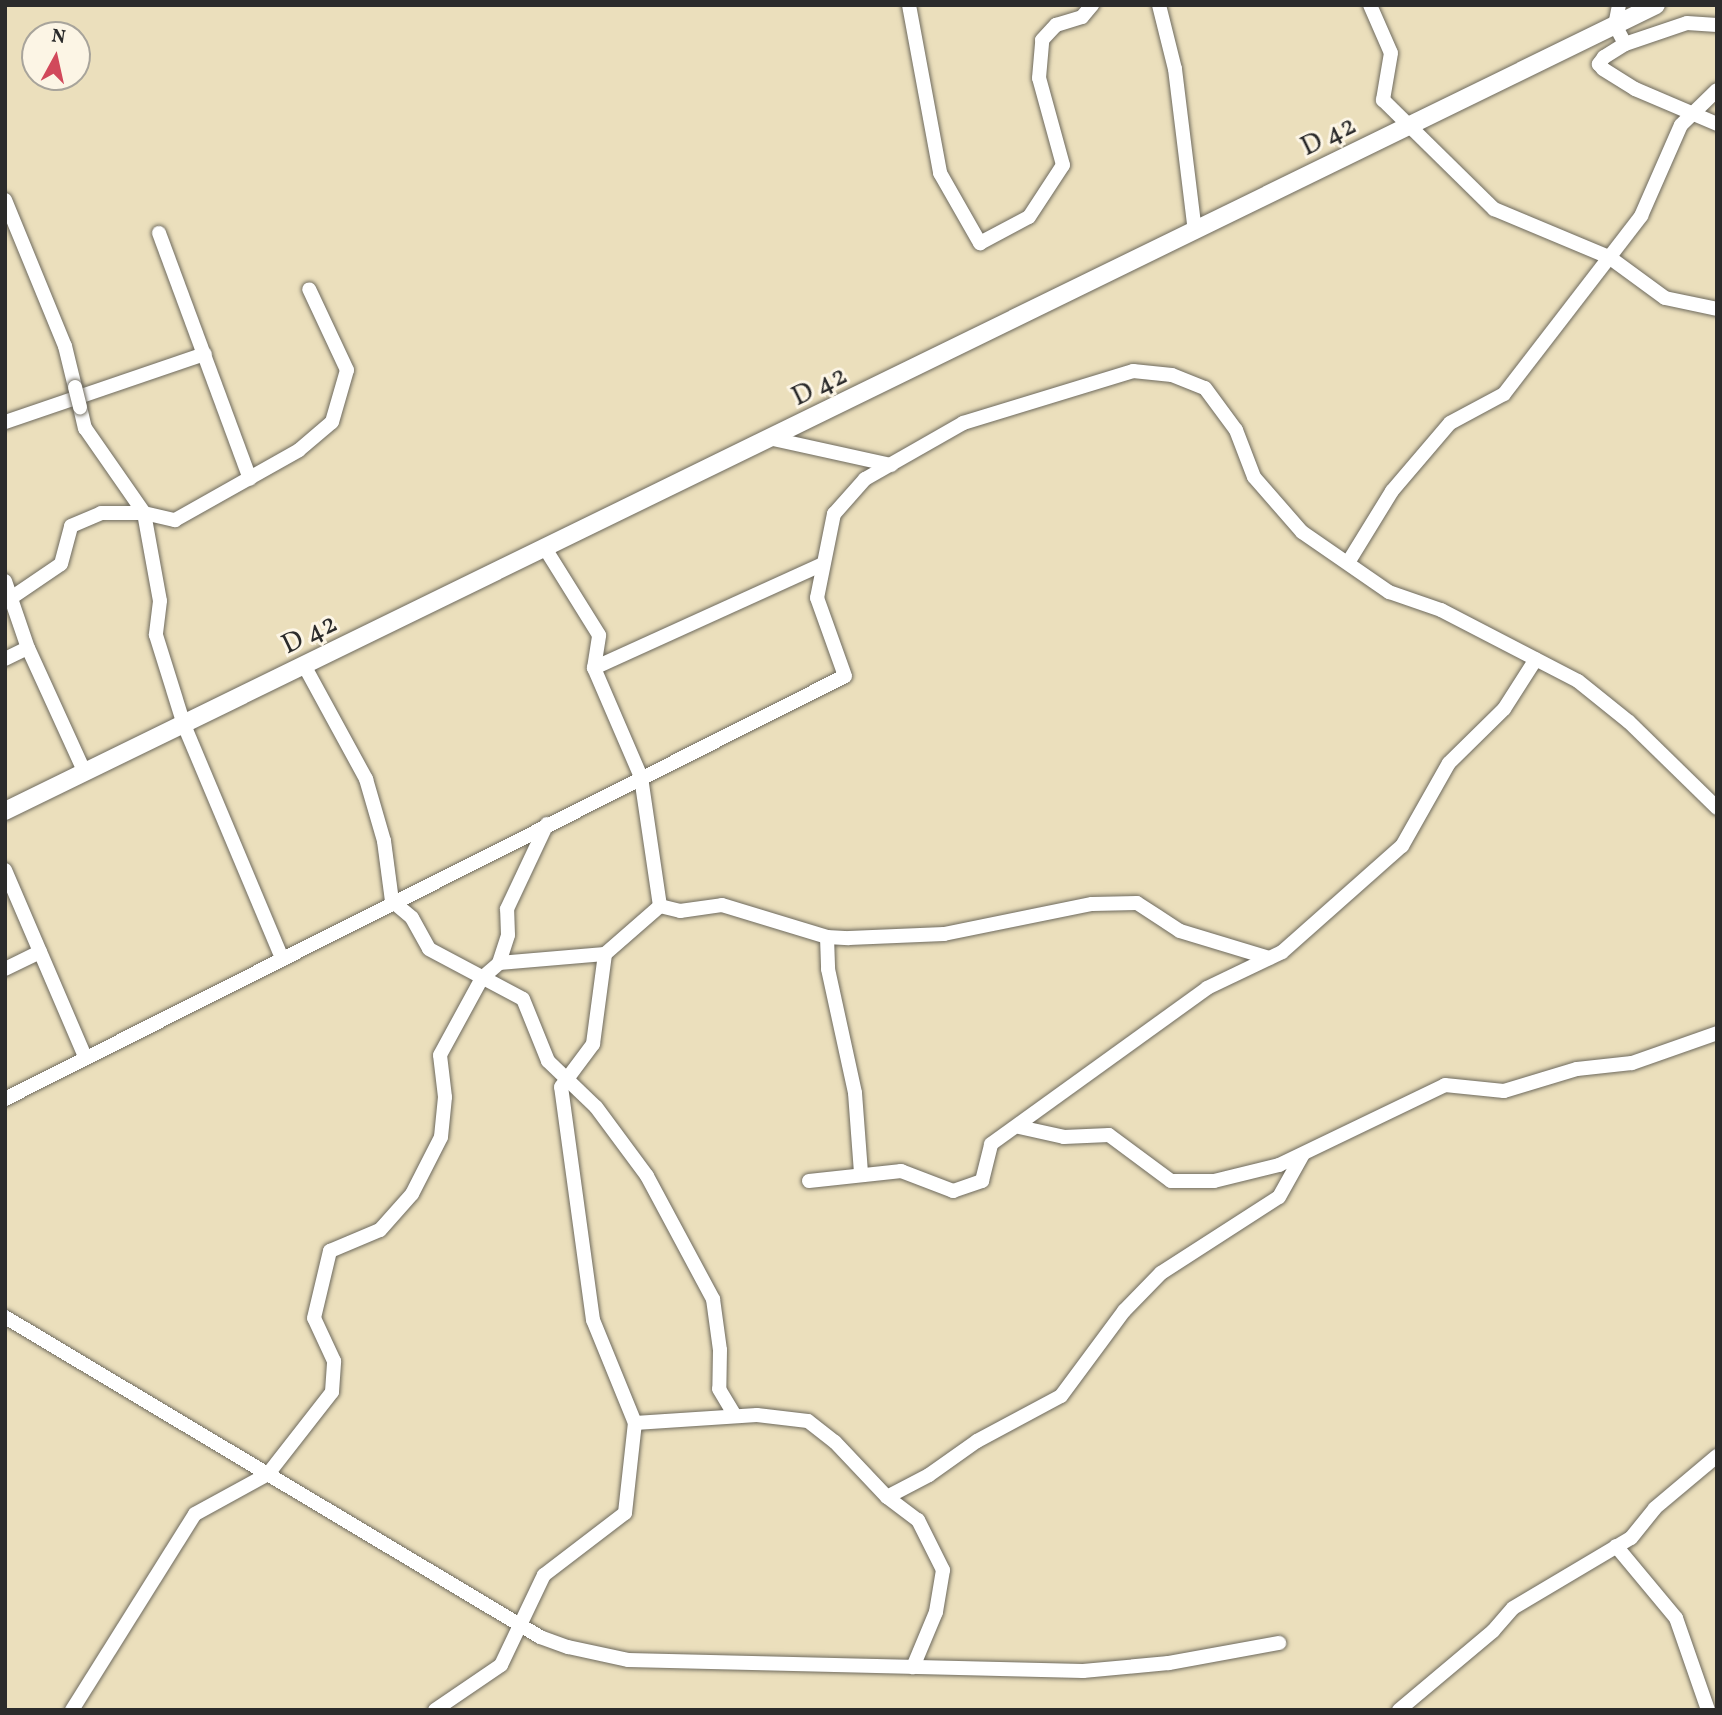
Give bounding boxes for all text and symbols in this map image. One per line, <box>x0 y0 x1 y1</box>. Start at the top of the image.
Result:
north arrow <box>21 21 91 91</box>
text: N <box>50 23 67 51</box>
street label: D 42 <box>1296 109 1362 165</box>
street label: D 42 <box>787 359 853 415</box>
street label: D 42 <box>277 607 343 663</box>

